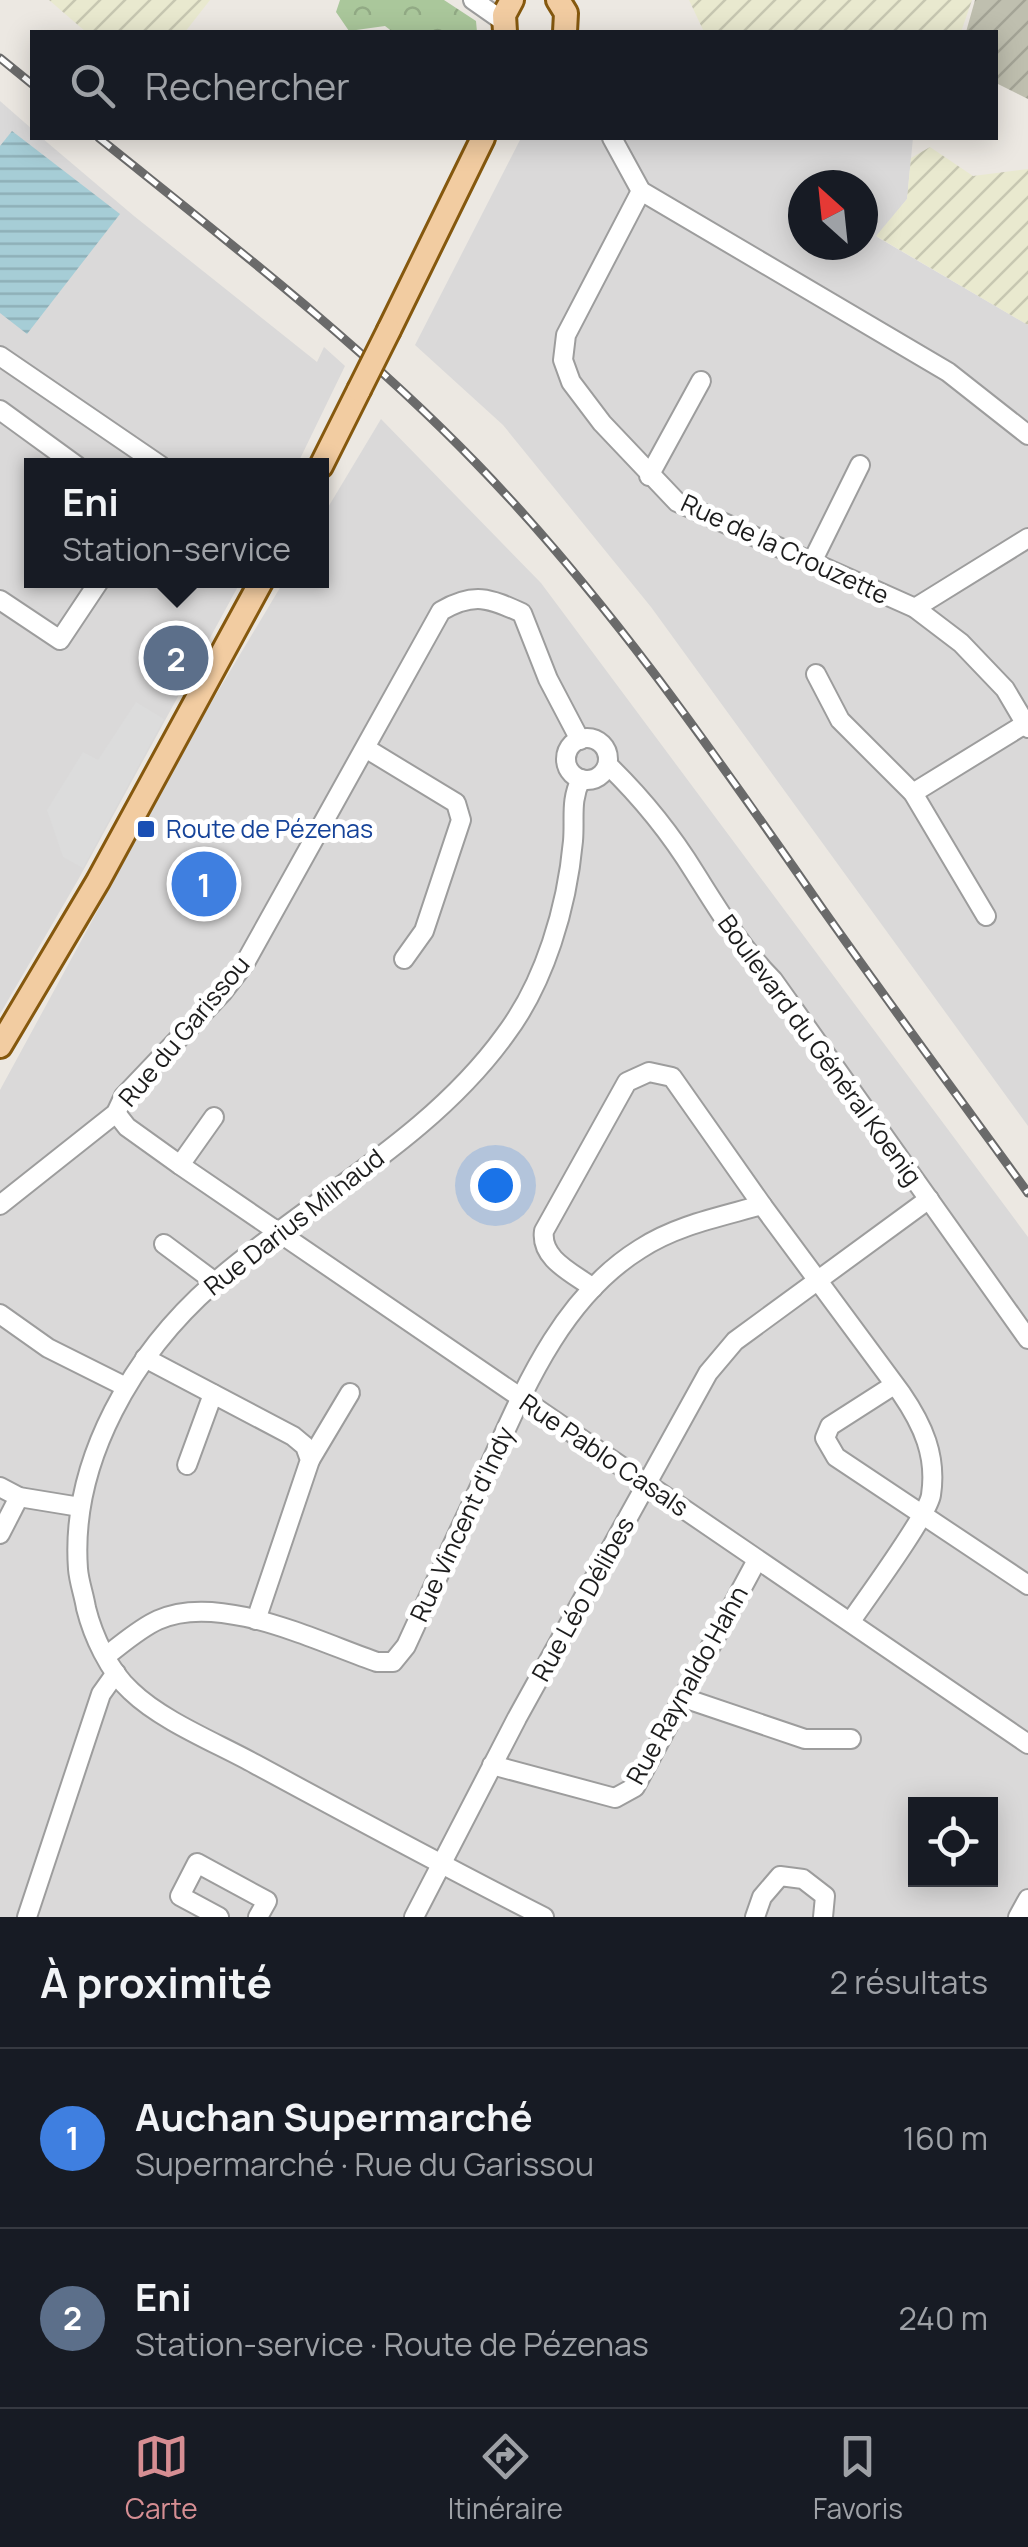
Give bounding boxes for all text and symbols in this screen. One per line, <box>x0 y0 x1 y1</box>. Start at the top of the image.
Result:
search box <box>30 30 998 140</box>
icon: search <box>65 58 120 113</box>
text: Rechercher <box>145 59 350 111</box>
north arrow <box>788 170 878 260</box>
popup <box>24 458 329 588</box>
text: Eni <box>62 475 119 527</box>
street label: Rue de la Crouzette <box>676 485 895 612</box>
text: Station-service <box>62 527 291 571</box>
pin: 2 <box>144 620 208 696</box>
place label: Route de Pézenas <box>166 811 373 846</box>
marker: Route de Pézenas <box>135 818 157 840</box>
pin: 1 <box>172 846 236 922</box>
street label: Boulevard du Général Koenig <box>710 907 931 1192</box>
street label: Rue du Garissou <box>110 948 257 1114</box>
street label: Rue Darius Milhaud <box>196 1140 391 1303</box>
your location <box>470 1160 521 1211</box>
street label: Rue Pablo Casals <box>513 1385 696 1524</box>
street label: Rue Vincent d'Indy <box>401 1420 522 1627</box>
street label: Rue Léo Délibes <box>523 1510 642 1687</box>
street label: Rue Raynaldo Hahn <box>617 1579 756 1790</box>
map controls <box>908 1797 998 1887</box>
button: locate <box>908 1797 998 1887</box>
text: À proximité <box>40 1953 272 2011</box>
text: 2 résultats <box>830 1960 988 2004</box>
text: Auchan Supermarché <box>135 2090 533 2142</box>
text: 1 <box>65 2116 80 2160</box>
text: 160 m <box>903 2116 988 2160</box>
text: Supermarché · Rue du Garissou <box>135 2142 594 2186</box>
text: Eni <box>135 2270 192 2322</box>
text: 2 <box>63 2296 82 2340</box>
text: 240 m <box>898 2296 988 2340</box>
text: Station-service · Route de Pézenas <box>135 2322 649 2366</box>
tab: Carte <box>125 2429 198 2527</box>
tab: Itinéraire <box>448 2429 563 2527</box>
tab: Favoris <box>813 2429 903 2527</box>

